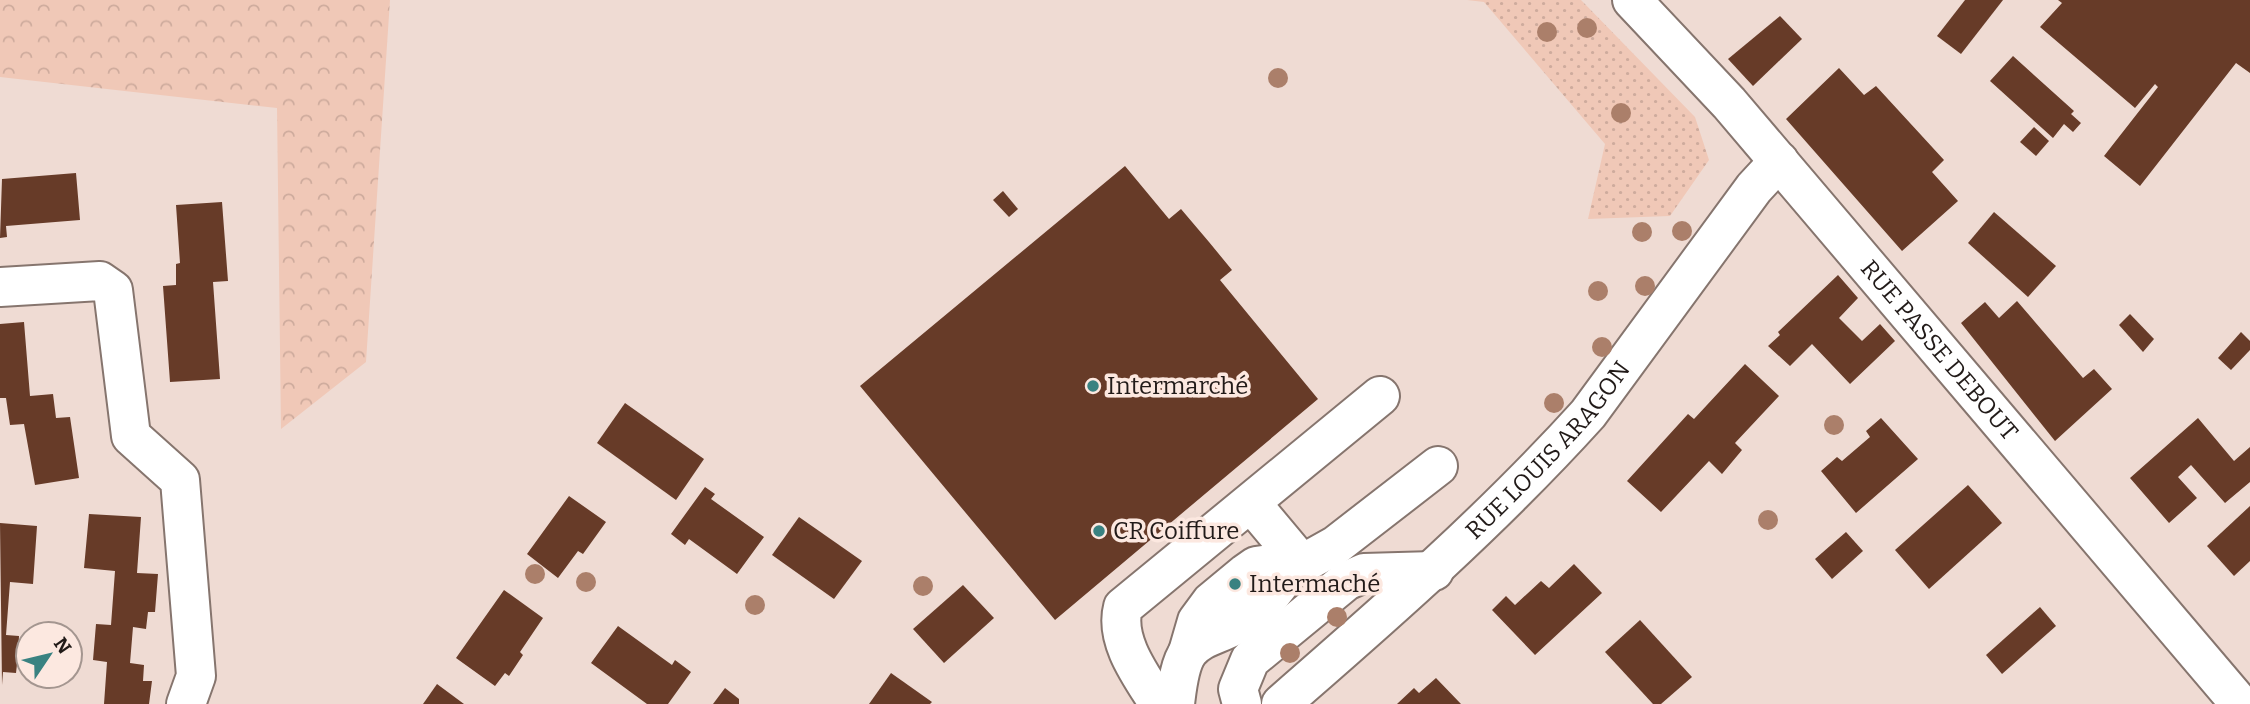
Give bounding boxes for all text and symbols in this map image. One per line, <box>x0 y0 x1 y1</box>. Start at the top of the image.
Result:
street label: RUE PASSE DEBOUT <box>1855 255 2024 446</box>
street label: RUE LOUIS ARAGON <box>1460 356 1636 545</box>
place label: Intermarché <box>1107 372 1248 400</box>
marker: Intermarché <box>1085 378 1101 394</box>
place label: CR Coiffure <box>1113 517 1239 545</box>
marker: CR Coiffure <box>1091 523 1107 539</box>
place label: Intermaché <box>1249 570 1380 598</box>
marker: Intermaché <box>1227 576 1243 592</box>
north arrow <box>14 620 84 690</box>
text: N <box>49 633 76 658</box>

